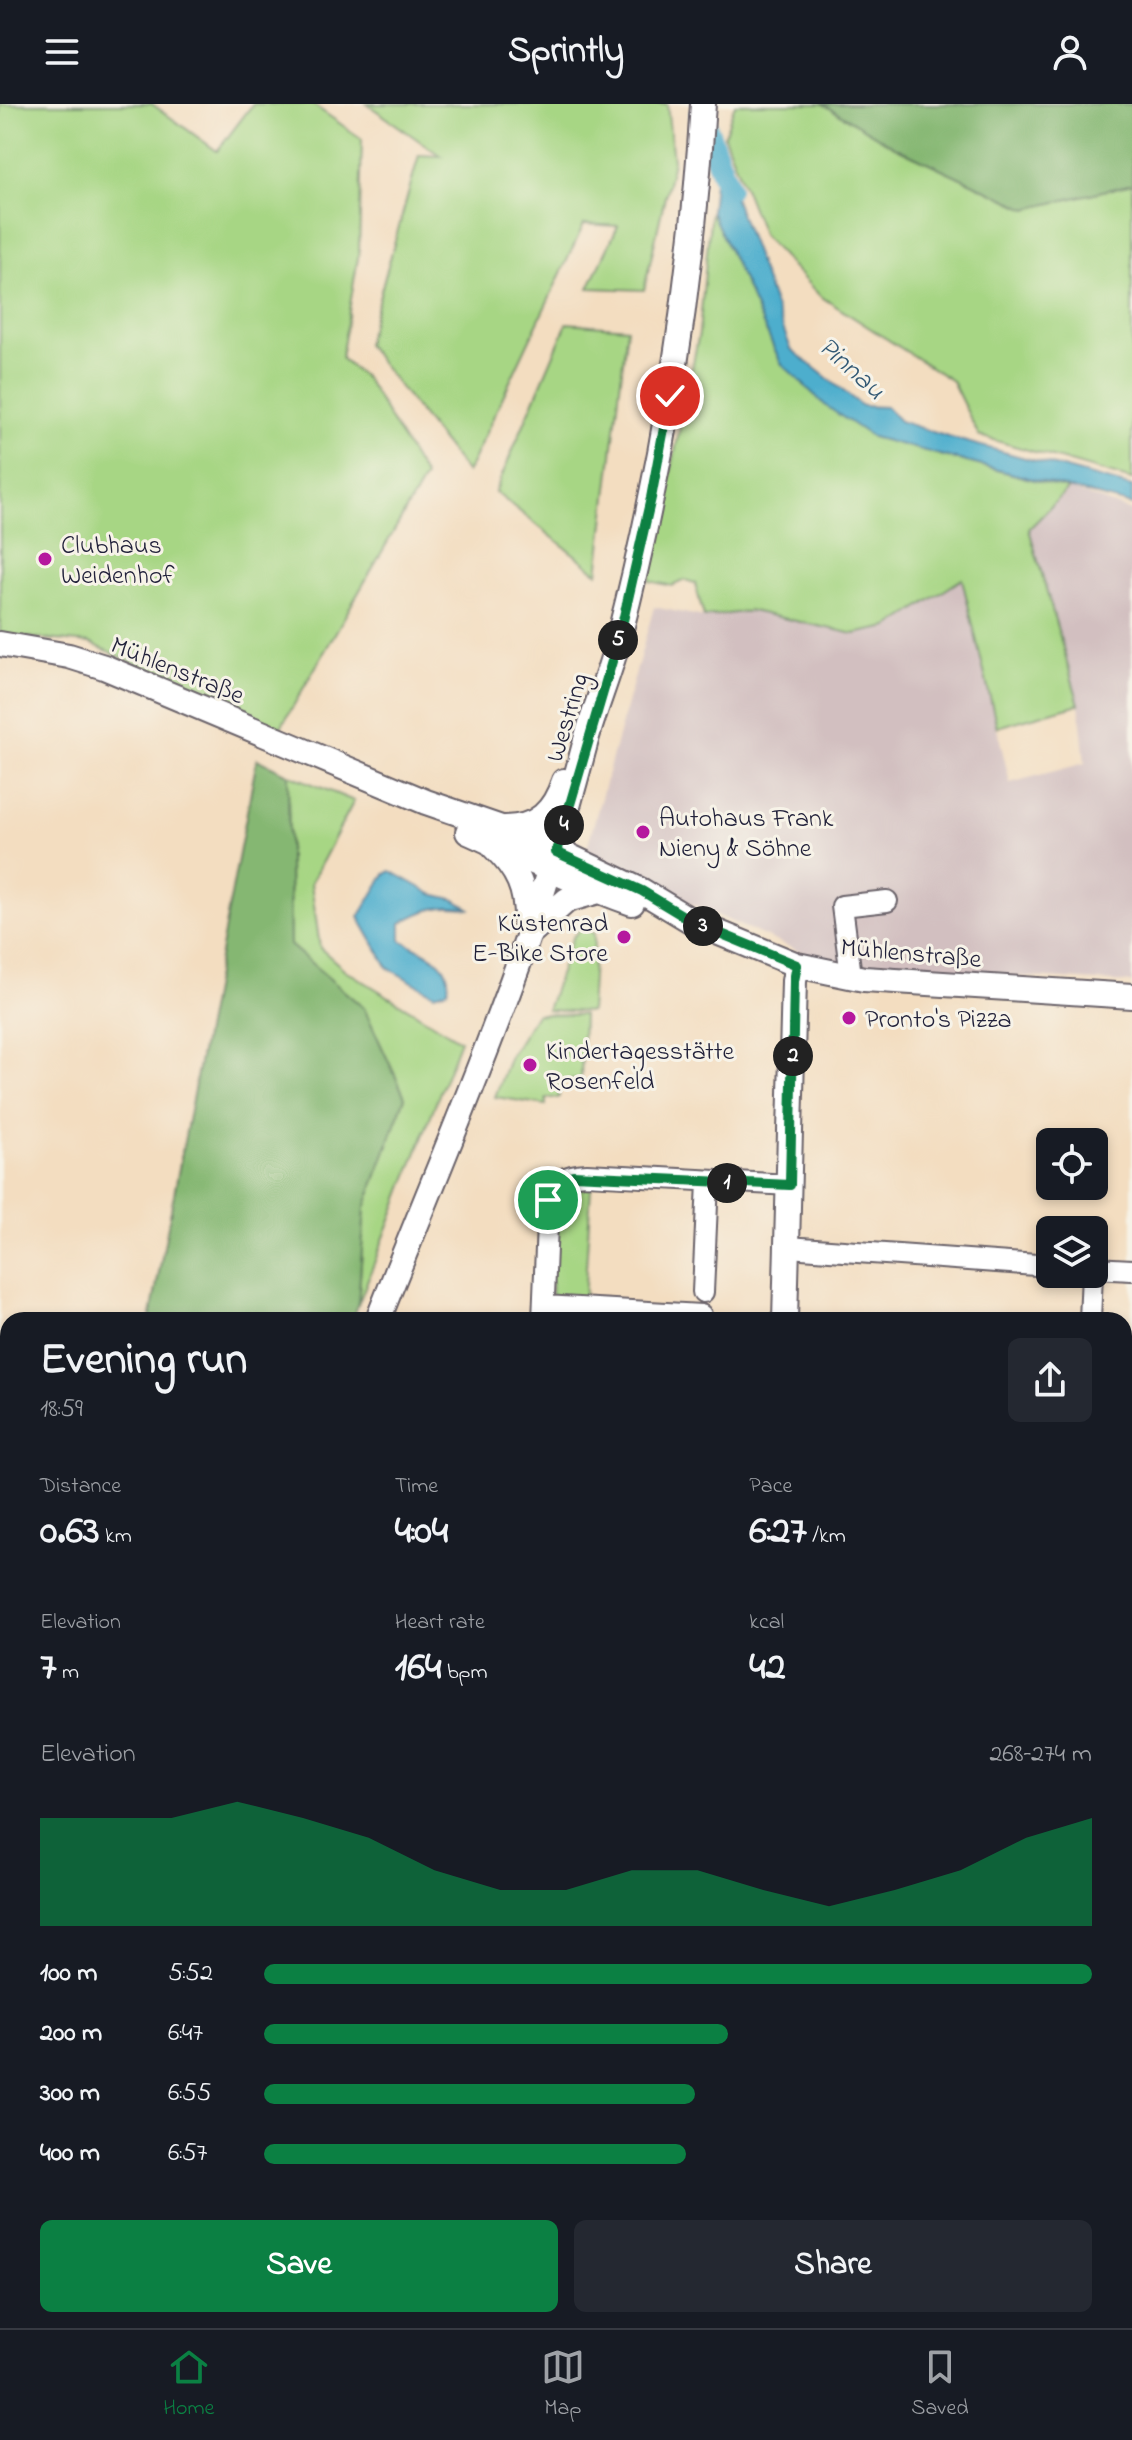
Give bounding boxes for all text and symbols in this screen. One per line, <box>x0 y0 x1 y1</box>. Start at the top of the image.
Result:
text: Sprintly <box>508 26 624 79</box>
icon: menu <box>40 30 84 74</box>
icon: person <box>1048 30 1092 74</box>
water label: Pinnau <box>808 328 893 411</box>
pin <box>636 362 704 430</box>
icon: check <box>648 374 692 418</box>
place label: Clubhaus Weidenhof <box>61 528 175 596</box>
marker: Clubhaus Weidenhof <box>36 550 54 568</box>
pin: 5 <box>598 620 638 660</box>
text: 5 <box>612 624 624 656</box>
street label: Mühlenstraße <box>104 628 250 716</box>
street label: Westring <box>537 669 600 767</box>
place label: Autohaus Frank Nieny & Söhne <box>659 801 834 869</box>
pin: 4 <box>544 805 584 845</box>
text: 4 <box>559 809 569 841</box>
marker: Autohaus Frank Nieny & Söhne <box>634 823 652 841</box>
place label: Küstenrad E-Bike Store <box>472 906 608 974</box>
pin: 3 <box>683 906 723 946</box>
text: 3 <box>698 910 708 942</box>
marker: Küstenrad E-Bike Store <box>615 928 633 946</box>
street label: Mühlenstraße <box>839 930 983 980</box>
place label: Pronto's Pizza <box>865 1002 1012 1040</box>
marker: Pronto's Pizza <box>840 1009 858 1027</box>
place label: Kindertagesstätte Rosenfeld <box>546 1034 734 1102</box>
pin: 2 <box>773 1036 813 1076</box>
text: 2 <box>788 1040 798 1072</box>
marker: Kindertagesstätte Rosenfeld <box>521 1056 539 1074</box>
map controls <box>1036 1128 1108 1288</box>
button: locate <box>1036 1128 1108 1200</box>
pin: 1 <box>707 1163 747 1203</box>
pin <box>514 1166 582 1234</box>
text: 1 <box>724 1167 731 1199</box>
icon: arrive <box>526 1178 570 1222</box>
button: layers <box>1036 1216 1108 1288</box>
text: Evening run <box>40 1329 247 1393</box>
button: share <box>1008 1338 1092 1422</box>
text: 18:59 <box>40 1391 83 1429</box>
text: Distance <box>40 1471 121 1503</box>
text: Time <box>395 1471 438 1503</box>
text: Pace <box>749 1471 792 1503</box>
text: 0.63 <box>40 1503 100 1562</box>
text: 4:04 <box>395 1503 448 1562</box>
text: 6:27 <box>749 1503 807 1562</box>
text: km <box>100 1521 132 1553</box>
text: /km <box>807 1521 846 1553</box>
text: Elevation <box>40 1607 121 1639</box>
text: Heart rate <box>395 1607 485 1639</box>
text: kcal <box>749 1607 784 1639</box>
text: 7 <box>40 1639 56 1698</box>
text: 164 <box>395 1639 441 1698</box>
text: 42 <box>749 1639 786 1698</box>
text: m <box>56 1657 79 1689</box>
text: bpm <box>441 1657 488 1689</box>
text: Elevation <box>40 1736 136 1774</box>
text: 268–274 m <box>989 1736 1092 1774</box>
text: 100 m <box>40 1955 97 1993</box>
text: 5:52 <box>168 1955 213 1993</box>
text: 200 m <box>40 2015 102 2053</box>
text: 6:47 <box>168 2015 203 2053</box>
text: 300 m <box>40 2075 100 2113</box>
text: 6:55 <box>168 2075 211 2113</box>
text: 400 m <box>40 2135 100 2173</box>
text: 6:57 <box>168 2135 207 2173</box>
button: Save <box>40 2220 558 2312</box>
button: Share <box>574 2220 1092 2312</box>
tab: Home <box>163 2345 214 2425</box>
tab: Map <box>541 2345 585 2425</box>
tab: Saved <box>911 2345 969 2425</box>

